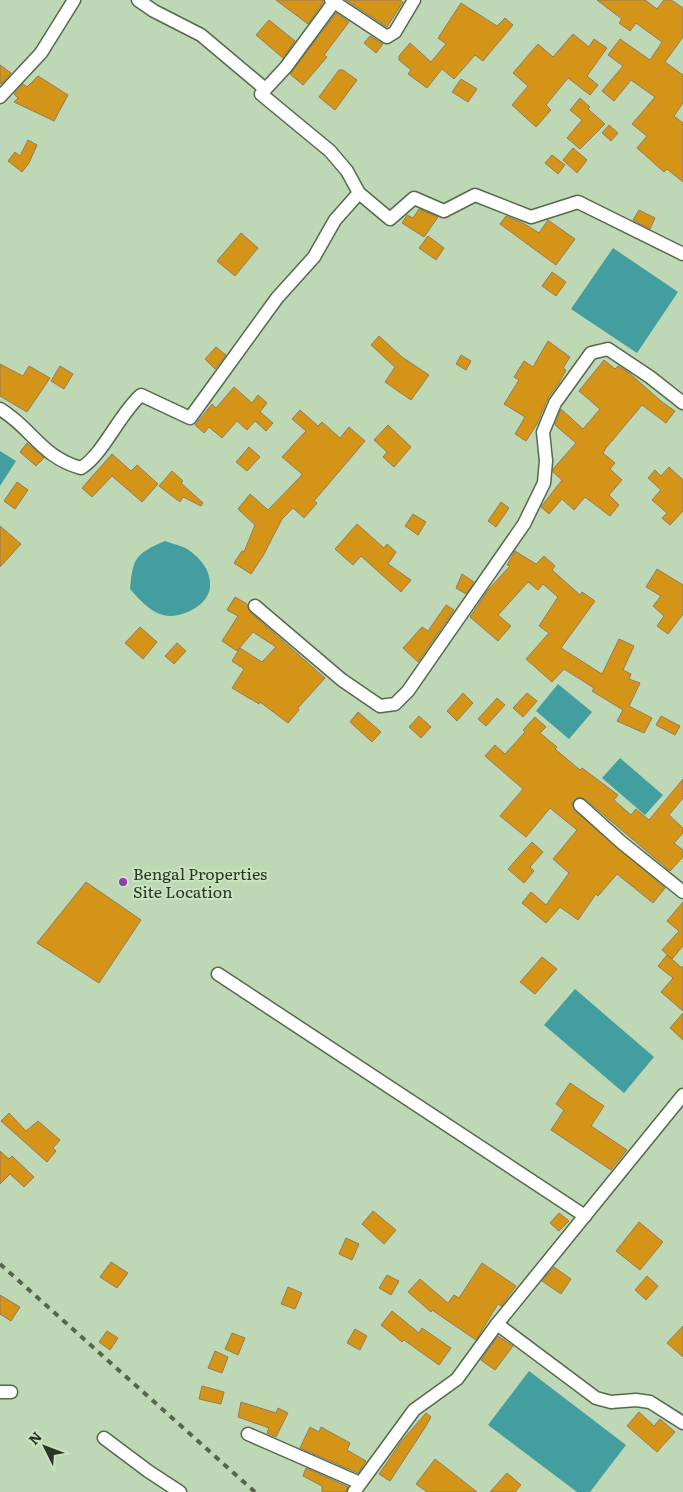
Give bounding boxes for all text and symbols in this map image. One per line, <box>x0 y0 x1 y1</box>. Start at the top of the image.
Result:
place label: Bengal Properties Site Location <box>133 861 267 903</box>
marker: Bengal Properties Site Location <box>117 876 129 888</box>
north arrow <box>20 1422 70 1472</box>
text: N <box>23 1426 46 1449</box>

